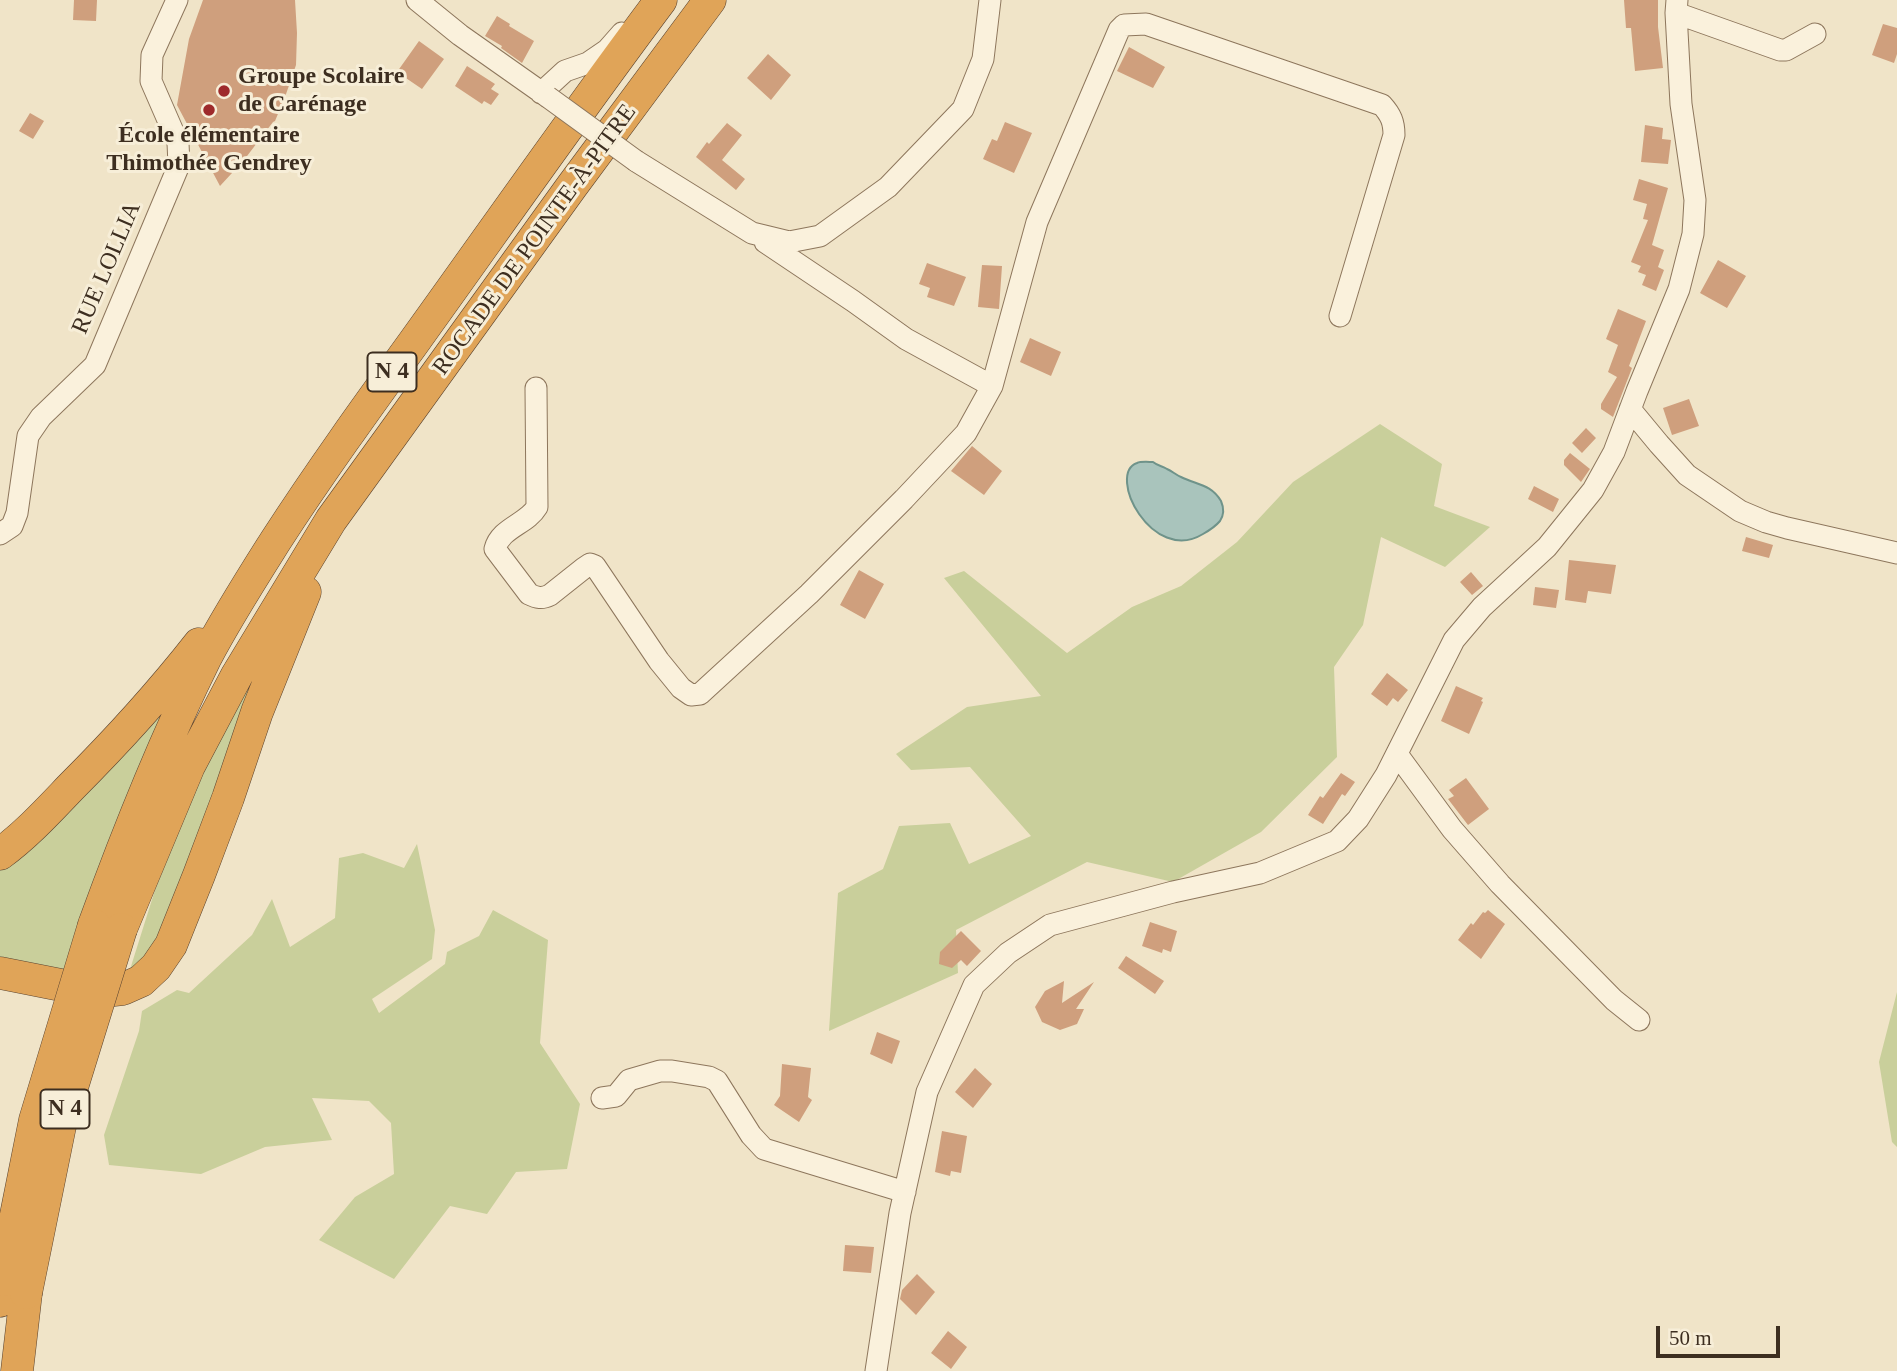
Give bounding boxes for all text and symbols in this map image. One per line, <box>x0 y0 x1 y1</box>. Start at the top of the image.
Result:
place label: Groupe Scolaire de Carénage <box>238 63 404 119</box>
marker: Groupe Scolaire de Carénage <box>216 83 232 99</box>
street label: ROCADE DE POINTE-À-PITRE <box>427 99 643 381</box>
marker: École élémentaire Thimothée Gendrey <box>201 102 217 118</box>
place label: École élémentaire Thimothée Gendrey <box>106 122 312 178</box>
street label: RUE LOLLIA <box>66 198 148 338</box>
road number: N 4 <box>368 352 416 392</box>
road number: N 4 <box>41 1090 90 1128</box>
scale bar <box>1659 1312 1783 1356</box>
text: 50 m <box>1669 1326 1712 1350</box>

